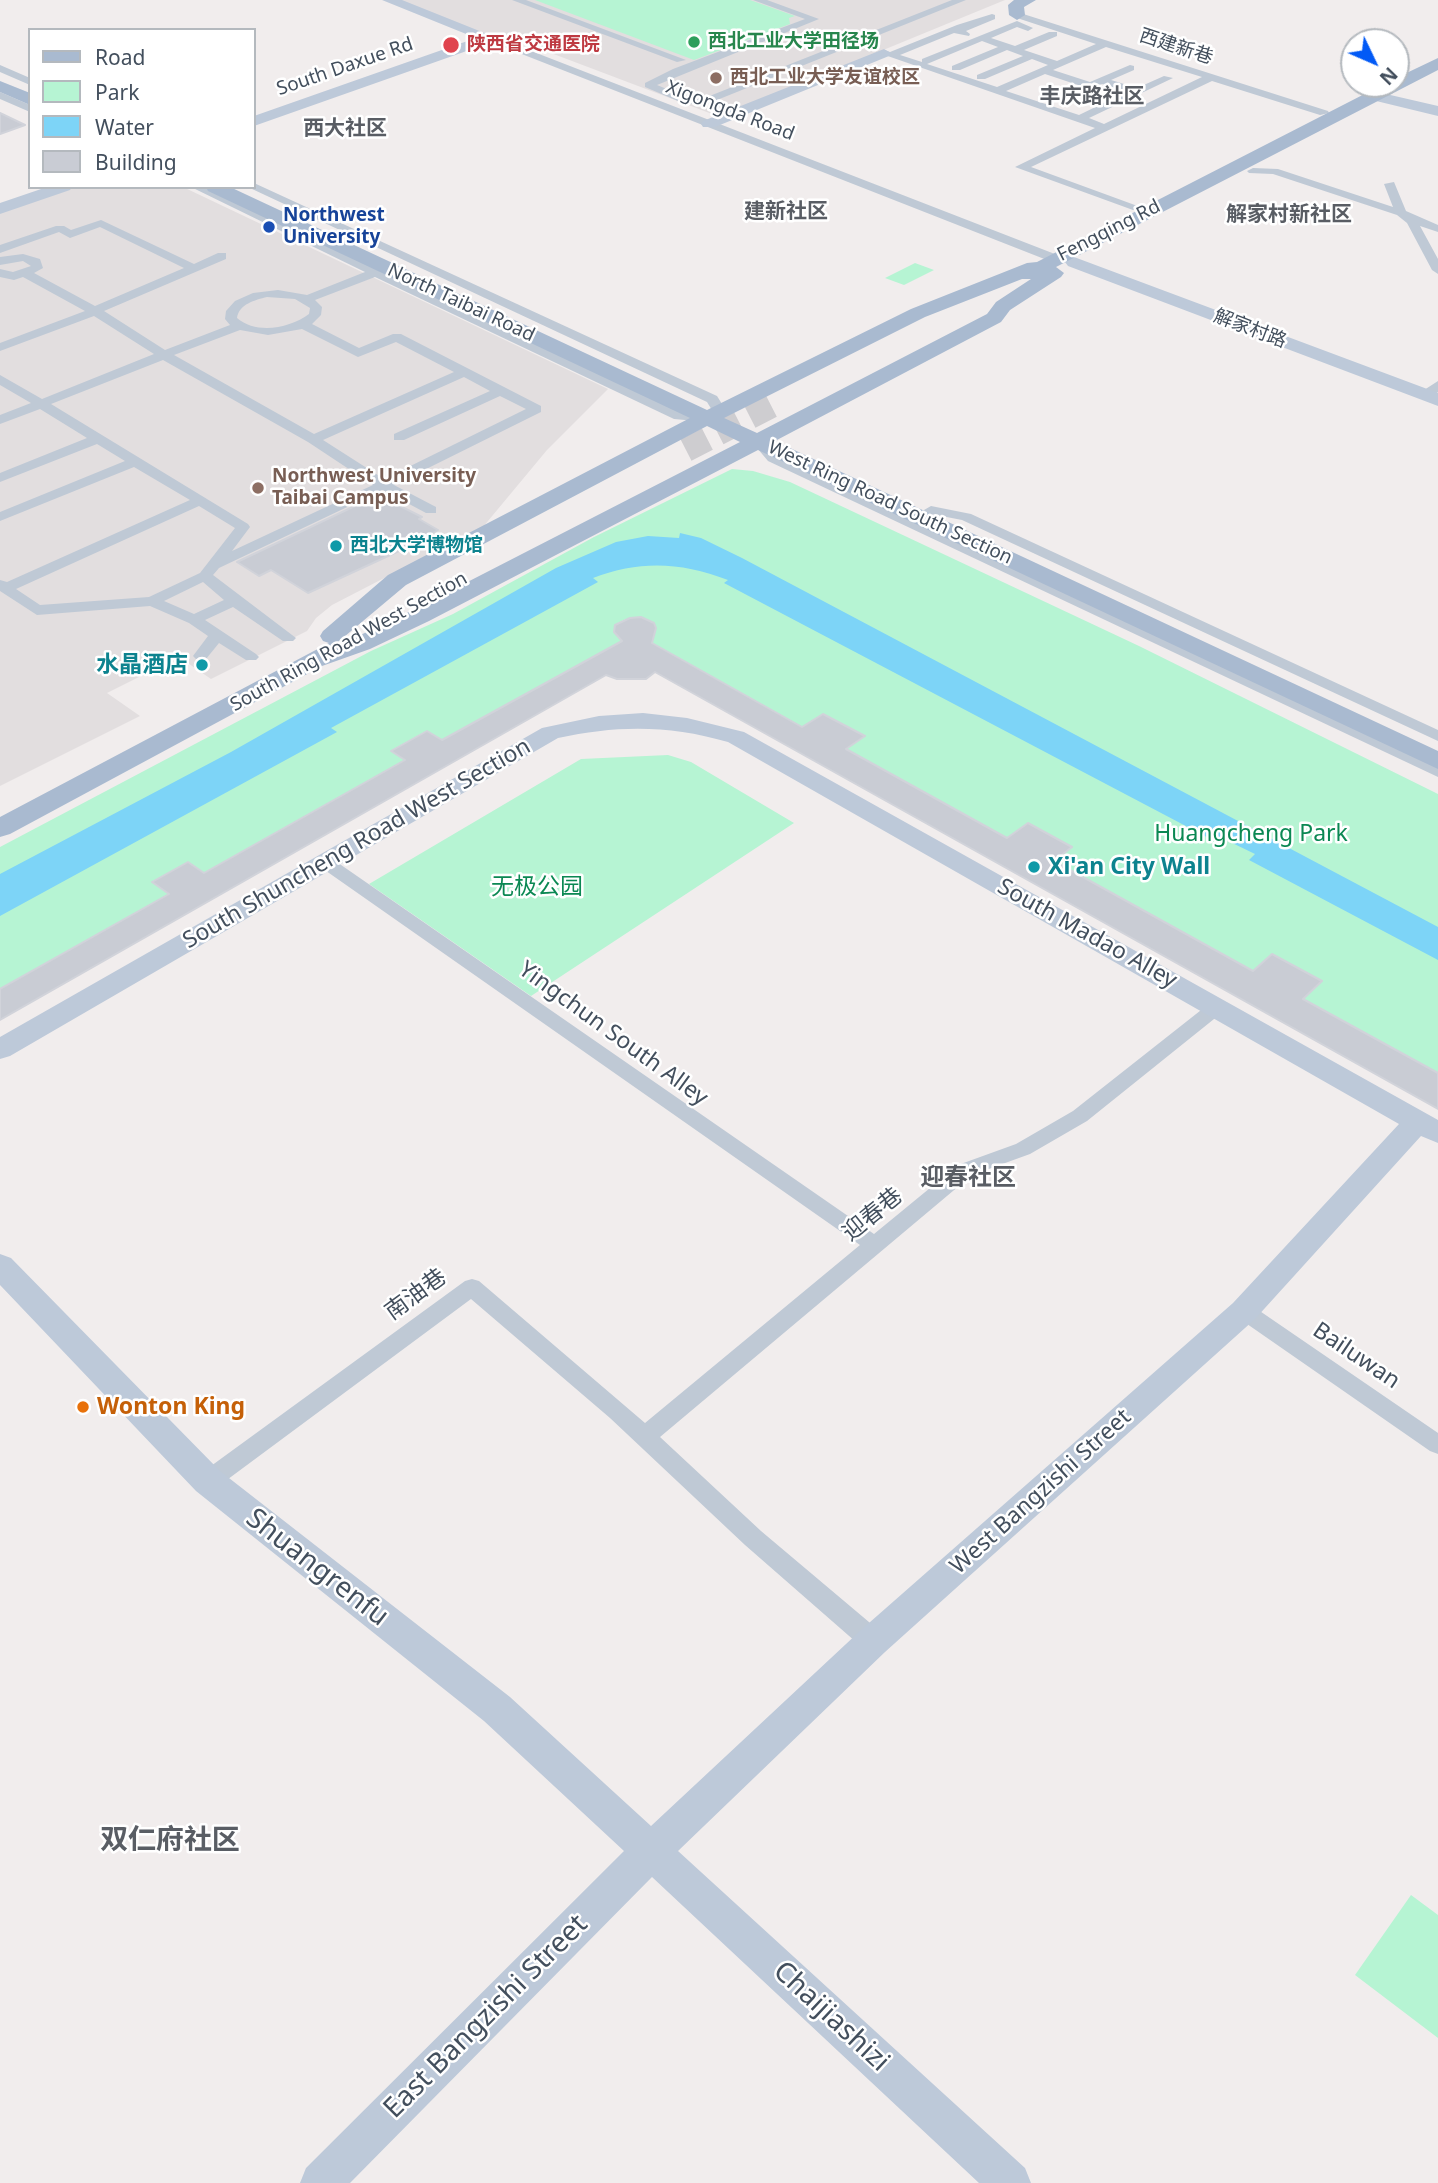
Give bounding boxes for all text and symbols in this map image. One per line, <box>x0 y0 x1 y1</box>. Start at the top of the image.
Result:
street label: 西建新巷 <box>1136 24 1216 70</box>
legend <box>28 28 256 189</box>
north arrow <box>1340 28 1410 98</box>
place label: 西北工业大学田径场 <box>708 31 879 53</box>
street label: South Daxue Rd <box>274 33 416 101</box>
place label: 陕西省交通医院 <box>467 34 600 56</box>
marker: 西北工业大学田径场 <box>686 34 702 50</box>
marker: 陕西省交通医院 <box>441 35 461 55</box>
text: Road <box>95 43 145 71</box>
text: N <box>1374 62 1403 91</box>
place label: 西北工业大学友谊校区 <box>730 67 920 89</box>
marker: 西北工业大学友谊校区 <box>708 70 724 86</box>
street label: Xigongda Road <box>663 76 797 146</box>
text: Park <box>95 78 139 106</box>
district label: 丰庆路社区 <box>1040 84 1144 110</box>
text: Water <box>95 113 154 141</box>
district label: 西大社区 <box>303 116 387 142</box>
text: Building <box>95 148 177 176</box>
street label: Fengqing Rd <box>1054 195 1164 267</box>
district label: 建新社区 <box>744 199 828 225</box>
district label: 解家村新社区 <box>1226 202 1352 228</box>
place label: Northwest University <box>283 205 385 249</box>
marker: Northwest University <box>261 219 277 235</box>
street label: North Taibai Road <box>384 259 538 347</box>
street label: 解家村路 <box>1210 305 1290 353</box>
street label: West Ring Road South Section <box>764 436 1016 570</box>
place label: Northwest University Taibai Campus <box>272 466 476 510</box>
marker: Northwest University Taibai Campus <box>250 480 266 496</box>
place label: 西北大学博物馆 <box>350 535 483 557</box>
marker: 西北大学博物馆 <box>328 538 344 554</box>
street label: South Ring Road West Section <box>227 567 471 717</box>
place label: 水晶酒店 <box>96 651 188 679</box>
marker: 水晶酒店 <box>194 657 210 673</box>
street label: South Shuncheng Road West Section <box>178 733 536 955</box>
park label: Huangcheng Park <box>1154 820 1348 848</box>
place label: Xi'an City Wall <box>1048 853 1210 881</box>
marker: Xi'an City Wall <box>1026 859 1042 875</box>
park label: 无极公园 <box>491 873 583 901</box>
street label: South Madao Alley <box>993 873 1181 995</box>
street label: Yingchun South Alley <box>513 956 713 1112</box>
district label: 迎春社区 <box>920 1164 1016 1192</box>
street label: 迎春巷 <box>838 1183 908 1247</box>
street label: 南油巷 <box>380 1264 452 1326</box>
street label: Bailuwan <box>1307 1317 1405 1395</box>
place label: Wonton King <box>97 1393 245 1421</box>
marker: Wonton King <box>75 1399 91 1415</box>
street label: West Bangzishi Street <box>945 1404 1137 1580</box>
street label: Shuangrenfu <box>239 1502 395 1634</box>
district label: 双仁府社区 <box>100 1824 240 1858</box>
street label: East Bangzishi Street <box>377 1908 595 2126</box>
street label: Chaijiashizi <box>766 1955 896 2079</box>

